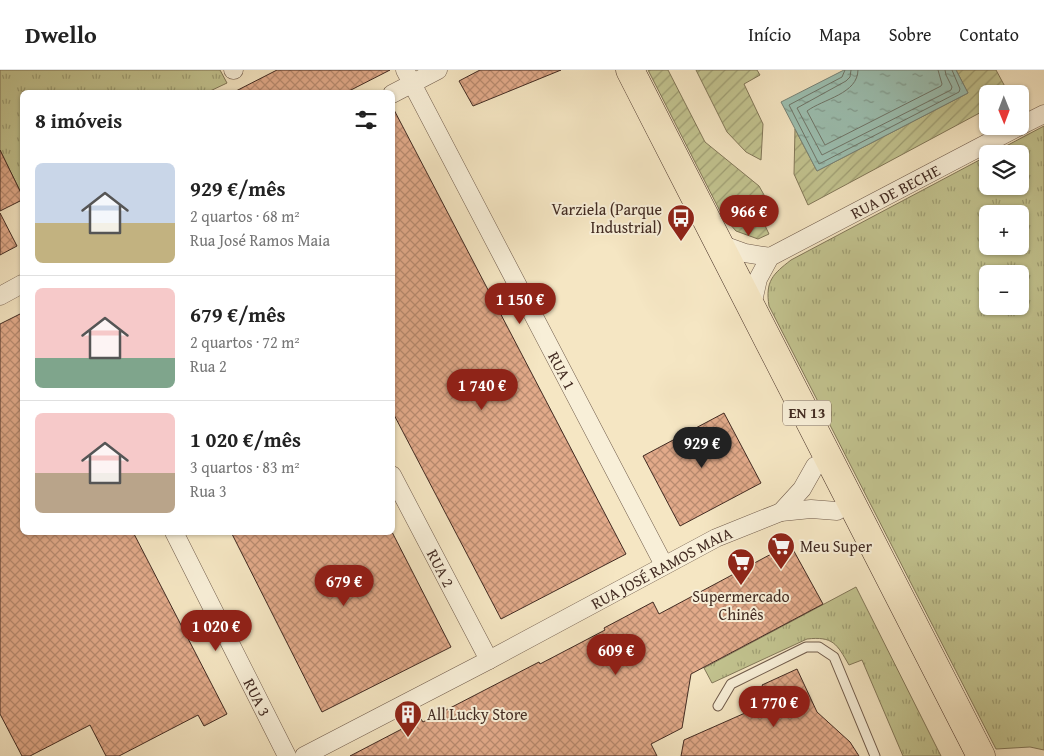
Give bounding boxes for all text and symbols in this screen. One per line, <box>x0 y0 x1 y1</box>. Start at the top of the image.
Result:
text: Dwello <box>25 17 97 52</box>
text: Início <box>748 21 791 48</box>
text: Mapa <box>819 21 861 48</box>
text: Sobre <box>889 21 932 48</box>
text: Contato <box>960 21 1019 48</box>
north arrow <box>979 85 1029 135</box>
map controls <box>979 85 1029 315</box>
text: 8 imóveis <box>35 105 122 136</box>
icon: filters <box>352 106 380 134</box>
button: layers <box>979 145 1029 195</box>
street label: RUA DE BECHE <box>846 158 944 225</box>
text: 929 €/mês <box>190 173 286 204</box>
icon: home <box>75 183 135 243</box>
pin: 966 € <box>714 194 784 237</box>
place label: Varziela (Parque Industrial) <box>551 197 662 239</box>
text: 966 € <box>731 199 767 223</box>
bus stop icon: Varziela (Parque Industrial) <box>666 203 696 242</box>
text: 2 quartos · 68 m² <box>190 204 300 228</box>
button: + <box>979 205 1029 255</box>
text: Rua José Ramos Maia <box>190 228 330 252</box>
button: − <box>979 265 1029 315</box>
pin: 1 150 € <box>474 282 566 325</box>
text: 1 150 € <box>496 287 544 311</box>
text: 679 €/mês <box>190 299 286 330</box>
icon: home <box>75 308 135 368</box>
text: 2 quartos · 72 m² <box>190 330 300 354</box>
street label: RUA 1 <box>542 347 582 394</box>
text: Rua 2 <box>190 354 227 378</box>
pin: 1 740 € <box>436 368 528 411</box>
text: 1 740 € <box>458 373 506 397</box>
road number: EN 13 <box>783 400 831 426</box>
text: 1 020 €/mês <box>190 424 301 455</box>
pin: 929 € <box>667 426 737 469</box>
text: 929 € <box>684 431 720 455</box>
icon: home <box>75 433 135 493</box>
text: 3 quartos · 83 m² <box>190 455 300 479</box>
text: Rua 3 <box>190 479 227 503</box>
street label: RUA JOSÉ RAMOS MAIA <box>586 521 736 615</box>
supermarket icon: Meu Super <box>766 531 796 570</box>
place label: Meu Super <box>800 534 872 558</box>
street label: RUA 2 <box>421 545 461 591</box>
supermarket icon: Supermercado Chinês <box>726 547 756 586</box>
pin: 679 € <box>309 564 379 607</box>
text: 679 € <box>326 569 362 593</box>
place label: Supermercado Chinês <box>692 584 790 626</box>
pin: 1 020 € <box>170 610 262 652</box>
text: 1 020 € <box>192 614 240 638</box>
pin: 609 € <box>581 634 651 676</box>
text: 609 € <box>598 638 634 662</box>
street label: RUA 3 <box>238 674 277 720</box>
pin: 1 770 € <box>728 686 820 728</box>
text: 1 770 € <box>750 690 798 714</box>
building icon: All Lucky Store <box>393 699 423 738</box>
place label: All Lucky Store <box>427 702 528 726</box>

